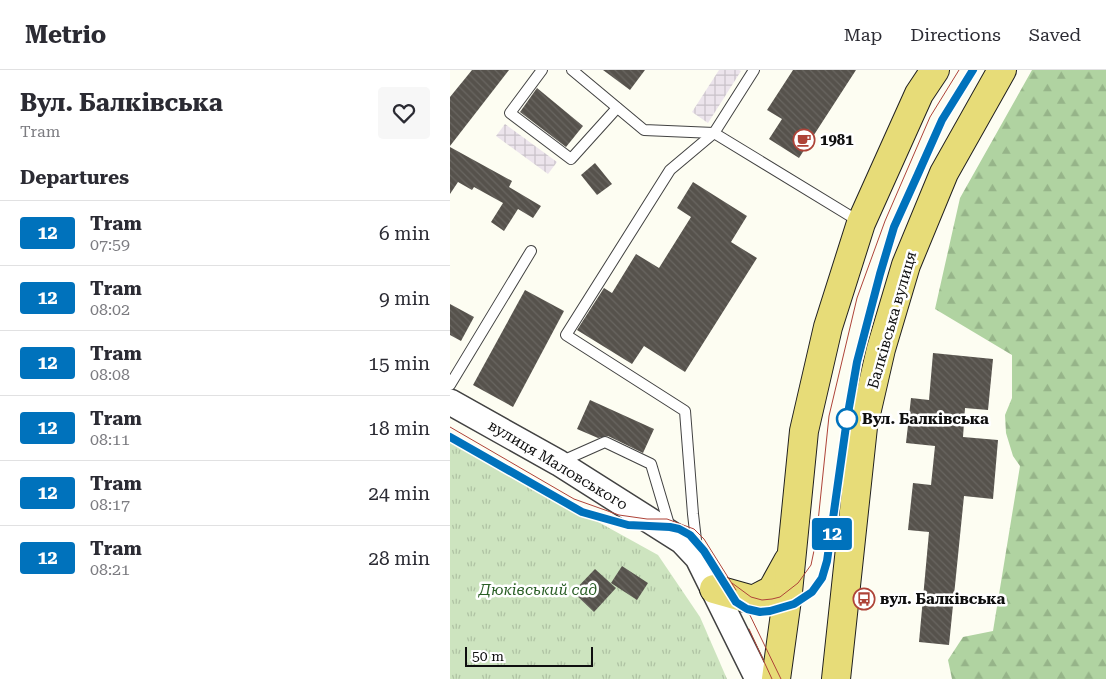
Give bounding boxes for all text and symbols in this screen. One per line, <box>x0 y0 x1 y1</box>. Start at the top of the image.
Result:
text: Metrio <box>25 21 106 49</box>
text: Map <box>844 24 882 45</box>
text: Directions <box>910 24 1001 45</box>
text: Saved <box>1029 24 1081 45</box>
button: heart <box>378 87 430 139</box>
text: Вул. Балківська <box>20 89 223 117</box>
text: Tram <box>20 122 60 141</box>
cafe icon: 1981 <box>792 128 816 152</box>
place label: 1981 <box>820 131 854 149</box>
text: Departures <box>20 166 129 189</box>
text: Tram <box>90 212 142 235</box>
text: 12 <box>37 222 58 243</box>
text: 6 min <box>379 222 430 245</box>
text: 07:59 <box>90 235 130 254</box>
street label: Балківська вулиця <box>864 249 920 391</box>
text: Tram <box>90 277 142 300</box>
text: 12 <box>37 287 58 308</box>
text: 9 min <box>379 287 430 310</box>
text: 08:02 <box>90 300 130 319</box>
text: Tram <box>90 342 142 365</box>
text: 12 <box>37 352 58 373</box>
text: 15 min <box>368 352 430 375</box>
text: 08:08 <box>90 365 130 384</box>
text: Tram <box>90 407 142 430</box>
marker: Вул. Балківська <box>836 408 858 430</box>
place label: Вул. Балківська <box>862 410 989 428</box>
street label: вулиця Маловського <box>485 416 631 514</box>
text: 12 <box>37 417 58 438</box>
text: 18 min <box>368 417 430 440</box>
text: 08:11 <box>90 430 130 449</box>
text: Tram <box>90 472 142 495</box>
text: 12 <box>37 482 58 503</box>
text: 24 min <box>368 482 430 505</box>
text: 08:17 <box>90 495 130 514</box>
line badge: 12 <box>810 518 854 550</box>
text: 12 <box>822 523 842 544</box>
text: Tram <box>90 537 142 560</box>
text: 12 <box>37 547 58 568</box>
text: 28 min <box>368 547 430 570</box>
text: 08:21 <box>90 560 130 579</box>
park label: Дюківський сад <box>478 581 597 599</box>
bus stop icon: вул. Балківська <box>852 587 876 611</box>
place label: вул. Балківська <box>880 590 1005 608</box>
scale bar <box>465 644 592 667</box>
text: 50 m <box>472 648 504 664</box>

